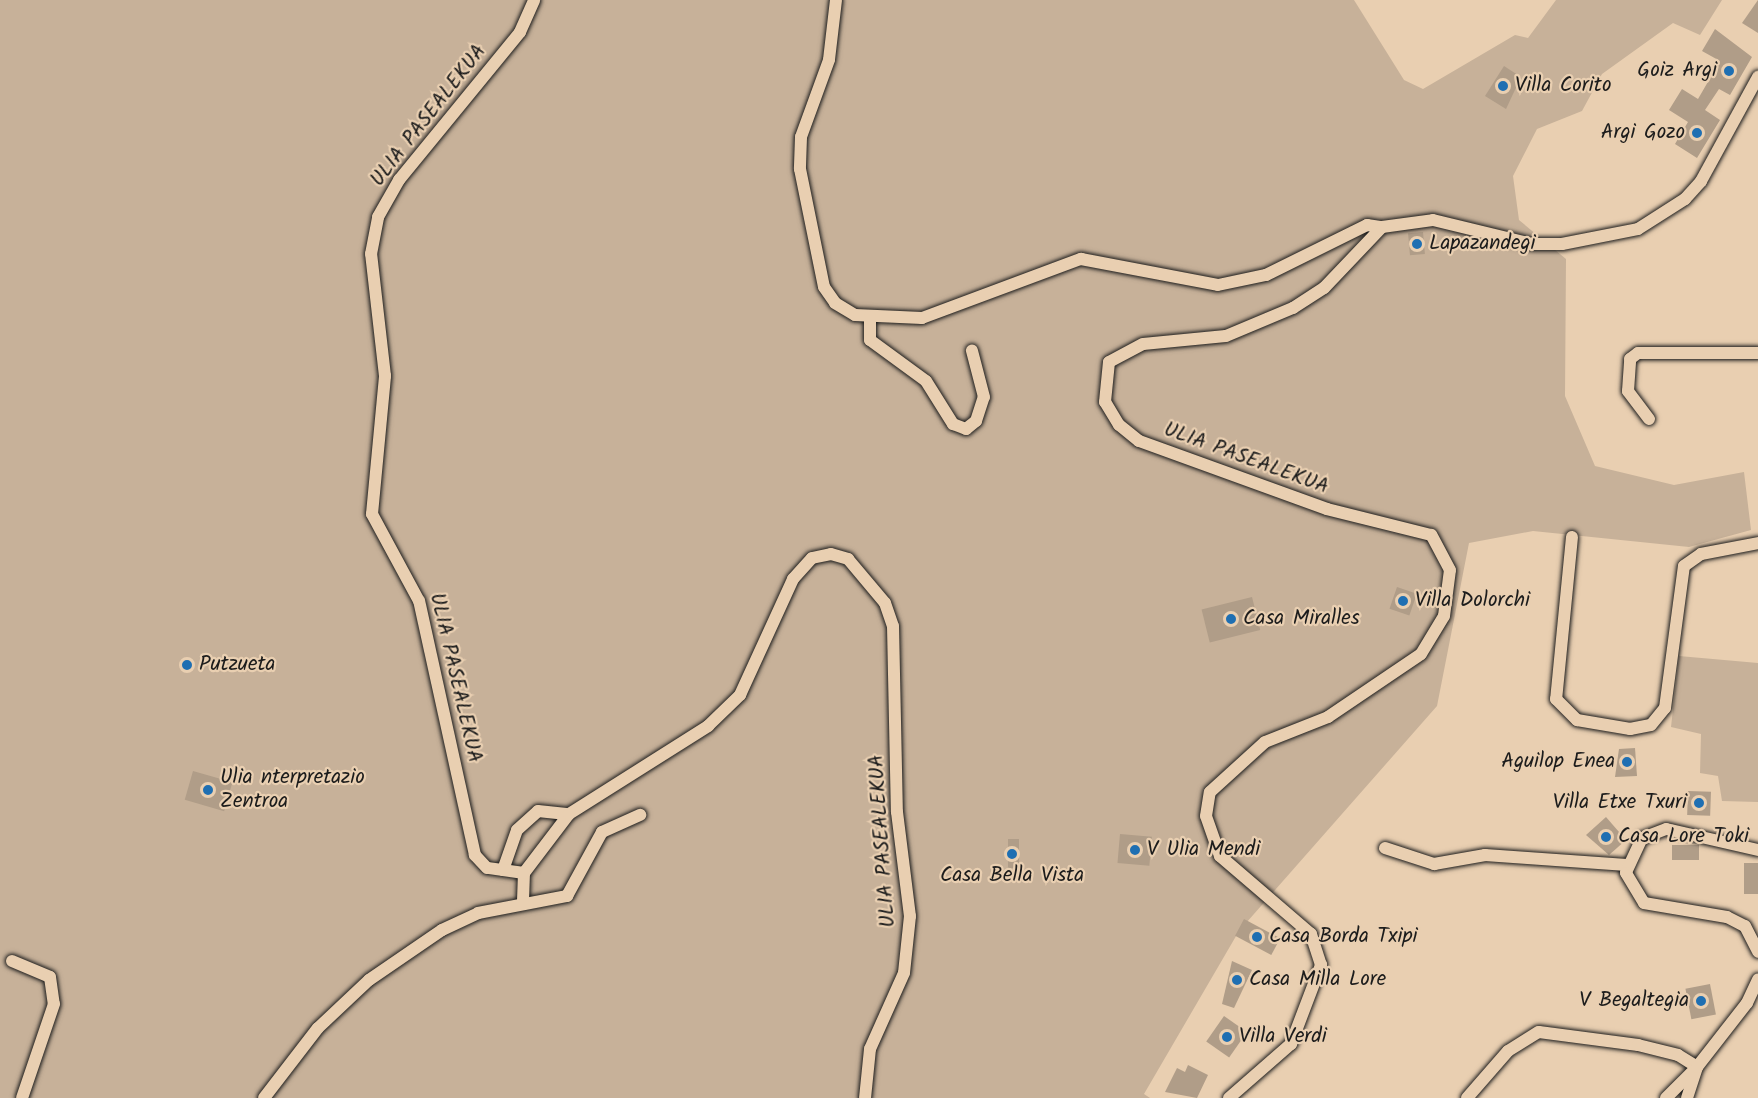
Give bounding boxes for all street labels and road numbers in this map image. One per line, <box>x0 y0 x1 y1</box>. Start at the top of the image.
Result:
street label: ULIA PASEALEKUA <box>366 40 492 192</box>
street label: ULIA PASEALEKUA <box>1160 417 1332 501</box>
street label: ULIA PASEALEKUA <box>423 591 487 765</box>
street label: ULIA PASEALEKUA <box>864 754 902 928</box>

